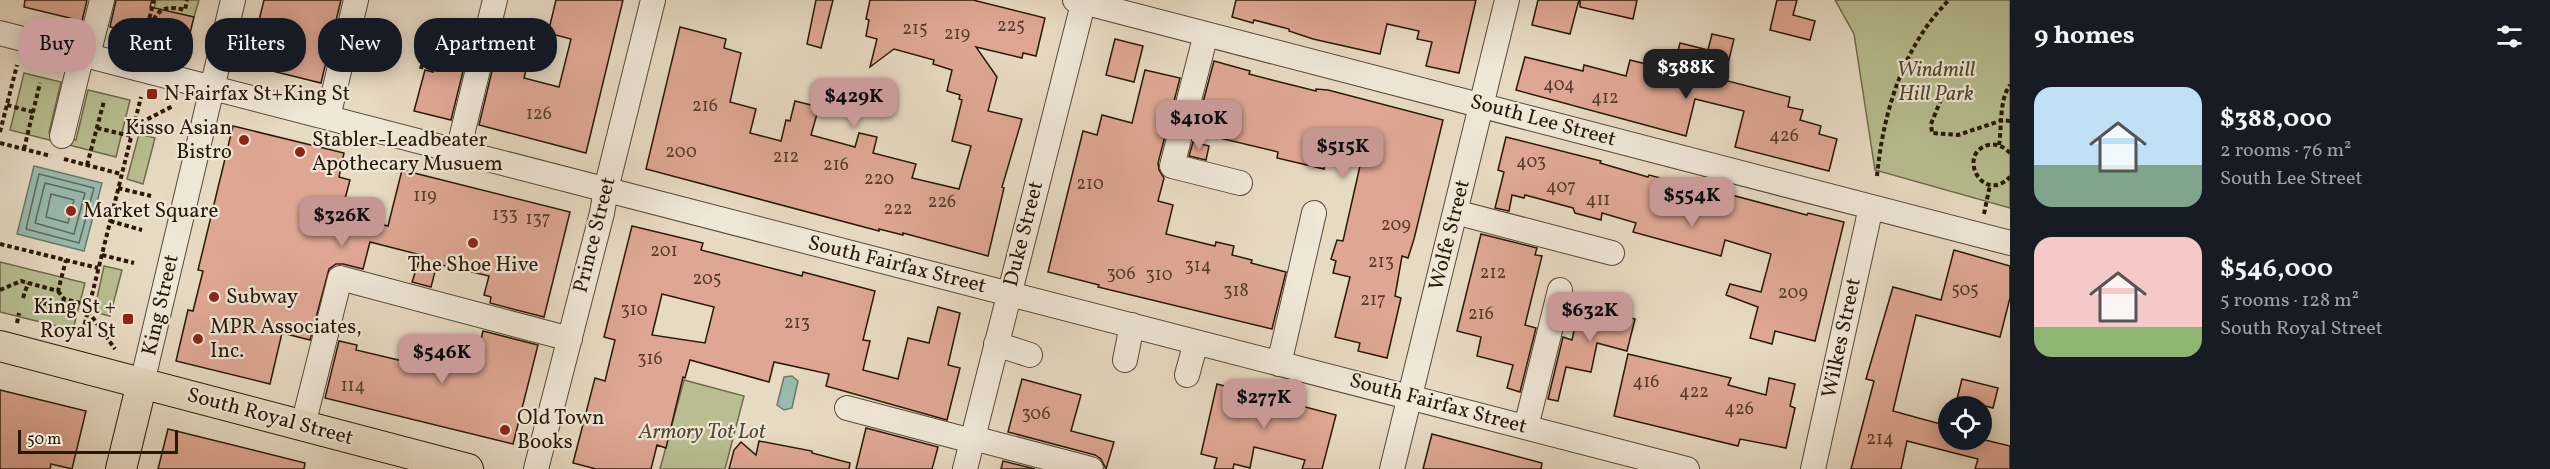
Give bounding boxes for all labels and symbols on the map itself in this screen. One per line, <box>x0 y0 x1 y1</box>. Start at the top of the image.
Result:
house number: 225 <box>997 14 1025 39</box>
house number: 215 <box>902 17 928 42</box>
house number: 219 <box>944 22 970 47</box>
pin: $388K <box>1644 49 1728 100</box>
park label: Windmill Hill Park <box>1897 56 1975 109</box>
house number: 404 <box>1543 73 1575 98</box>
pin: $429K <box>812 78 896 129</box>
place label: N Fairfax St+King St <box>164 80 350 109</box>
house number: 412 <box>1591 86 1619 111</box>
marker: N Fairfax St+King St <box>145 87 159 101</box>
street label: South Lee Street <box>1467 88 1619 154</box>
house number: 216 <box>692 94 718 119</box>
pin: $410K <box>1157 100 1241 151</box>
house number: 126 <box>526 102 552 127</box>
place label: Kisso Asian Bistro <box>125 114 232 167</box>
house number: 426 <box>1769 124 1799 149</box>
place label: Stabler-Leadbeater Apothecary Musuem <box>312 126 503 179</box>
pin: $515K <box>1301 128 1385 179</box>
marker: Kisso Asian Bistro <box>237 133 251 147</box>
house number: 200 <box>665 140 697 165</box>
marker: Stabler-Leadbeater Apothecary Musuem <box>293 145 307 159</box>
house number: 212 <box>773 145 799 170</box>
house number: 403 <box>1516 150 1546 175</box>
house number: 216 <box>823 153 849 178</box>
house number: 220 <box>864 167 894 192</box>
house number: 210 <box>1076 172 1104 197</box>
street label: Prince Street <box>567 174 623 296</box>
house number: 407 <box>1546 175 1576 200</box>
street label: Wolfe Street <box>1422 177 1478 293</box>
pin: $554K <box>1650 177 1734 228</box>
street label: Duke Street <box>997 178 1051 290</box>
house number: 119 <box>413 184 437 209</box>
house number: 411 <box>1586 188 1610 213</box>
house number: 226 <box>928 190 956 215</box>
place label: Market Square <box>83 197 219 226</box>
pin: $326K <box>300 197 384 248</box>
house number: 222 <box>884 197 913 222</box>
house number: 133 <box>492 203 518 228</box>
marker: Market Square <box>64 204 78 218</box>
house number: 137 <box>526 207 550 232</box>
house number: 209 <box>1381 213 1411 238</box>
street label: South Fairfax Street <box>805 229 989 301</box>
marker: The Shoe Hive <box>466 236 480 250</box>
house number: 201 <box>650 239 678 264</box>
house number: 213 <box>1368 250 1394 275</box>
place label: The Shoe Hive <box>408 251 539 280</box>
street label: King Street <box>135 252 187 358</box>
house number: 314 <box>1185 254 1211 279</box>
house number: 212 <box>1480 261 1506 286</box>
house number: 306 <box>1106 262 1136 287</box>
house number: 310 <box>1145 263 1173 288</box>
house number: 205 <box>693 267 721 292</box>
street label: Wilkes Street <box>1815 275 1869 401</box>
house number: 505 <box>1951 278 1979 303</box>
house number: 318 <box>1223 279 1249 304</box>
house number: 209 <box>1778 281 1808 306</box>
place label: Subway <box>226 283 299 312</box>
house number: 217 <box>1360 288 1386 313</box>
marker: Subway <box>207 290 221 304</box>
pin: $632K <box>1548 292 1632 343</box>
place label: King St + Royal St <box>33 293 116 346</box>
house number: 310 <box>620 298 648 323</box>
house number: 216 <box>1468 302 1494 327</box>
house number: 213 <box>784 311 810 336</box>
marker: King St + Royal St <box>121 312 135 326</box>
place label: MPR Associates, Inc. <box>210 313 362 366</box>
marker: MPR Associates, Inc. <box>191 332 205 346</box>
pin: $546K <box>400 334 484 385</box>
house number: 316 <box>637 347 663 372</box>
street label: South Fairfax Street <box>1346 366 1530 442</box>
house number: 416 <box>1633 370 1659 395</box>
house number: 114 <box>341 374 365 399</box>
pin: $277K <box>1222 379 1306 430</box>
house number: 422 <box>1679 380 1709 405</box>
street label: South Royal Street <box>184 381 356 453</box>
house number: 426 <box>1724 397 1754 422</box>
house number: 306 <box>1021 402 1051 427</box>
place label: Old Town Books <box>517 404 605 457</box>
park label: Armory Tot Lot <box>638 418 767 447</box>
marker: Old Town Books <box>498 423 512 437</box>
scale bar <box>18 427 178 454</box>
house number: 214 <box>1866 427 1894 452</box>

